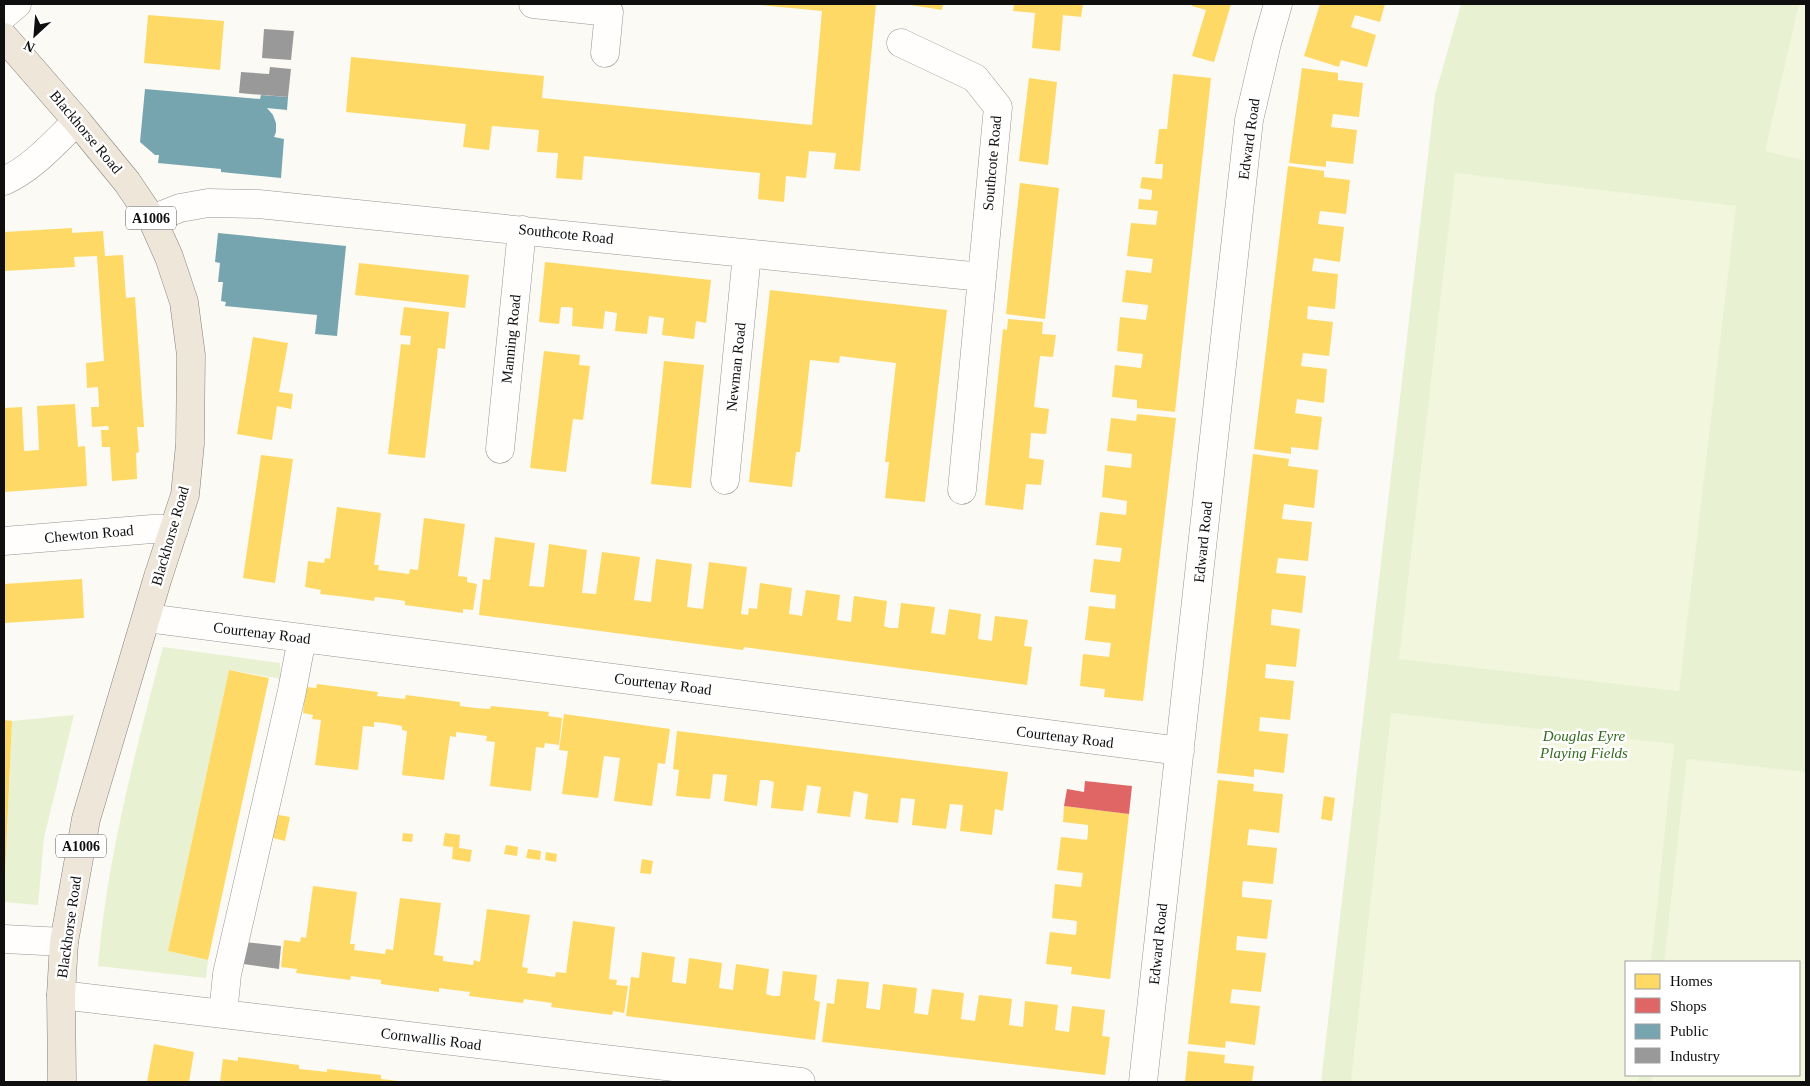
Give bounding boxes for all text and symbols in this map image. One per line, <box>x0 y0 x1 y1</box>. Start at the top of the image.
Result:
north arrow <box>10 10 60 60</box>
text: N <box>22 37 37 55</box>
street label: Blackhorse Road <box>47 87 126 177</box>
street label: Edward Road <box>1235 97 1263 181</box>
street label: Southcote Road <box>980 114 1004 211</box>
road number: A1006 <box>126 207 176 230</box>
street label: Southcote Road <box>518 221 615 247</box>
street label: Manning Road <box>498 293 524 384</box>
street label: Newman Road <box>723 321 749 412</box>
street label: Blackhorse Road <box>148 484 192 588</box>
street label: Edward Road <box>1191 500 1215 584</box>
street label: Chewton Road <box>44 522 135 546</box>
street label: Courtenay Road <box>212 619 312 647</box>
street label: Courtenay Road <box>613 670 713 698</box>
street label: Courtenay Road <box>1015 723 1115 751</box>
park label: Douglas Eyre Playing Fields <box>1539 728 1628 761</box>
road number: A1006 <box>56 834 106 858</box>
street label: Blackhorse Road <box>54 874 84 979</box>
street label: Edward Road <box>1146 902 1170 986</box>
legend <box>1625 961 1800 1076</box>
text: Homes <box>1670 973 1713 989</box>
text: Shops <box>1670 998 1707 1014</box>
text: Public <box>1670 1023 1709 1039</box>
street label: Cornwallis Road <box>380 1025 483 1053</box>
text: Industry <box>1670 1048 1720 1064</box>

